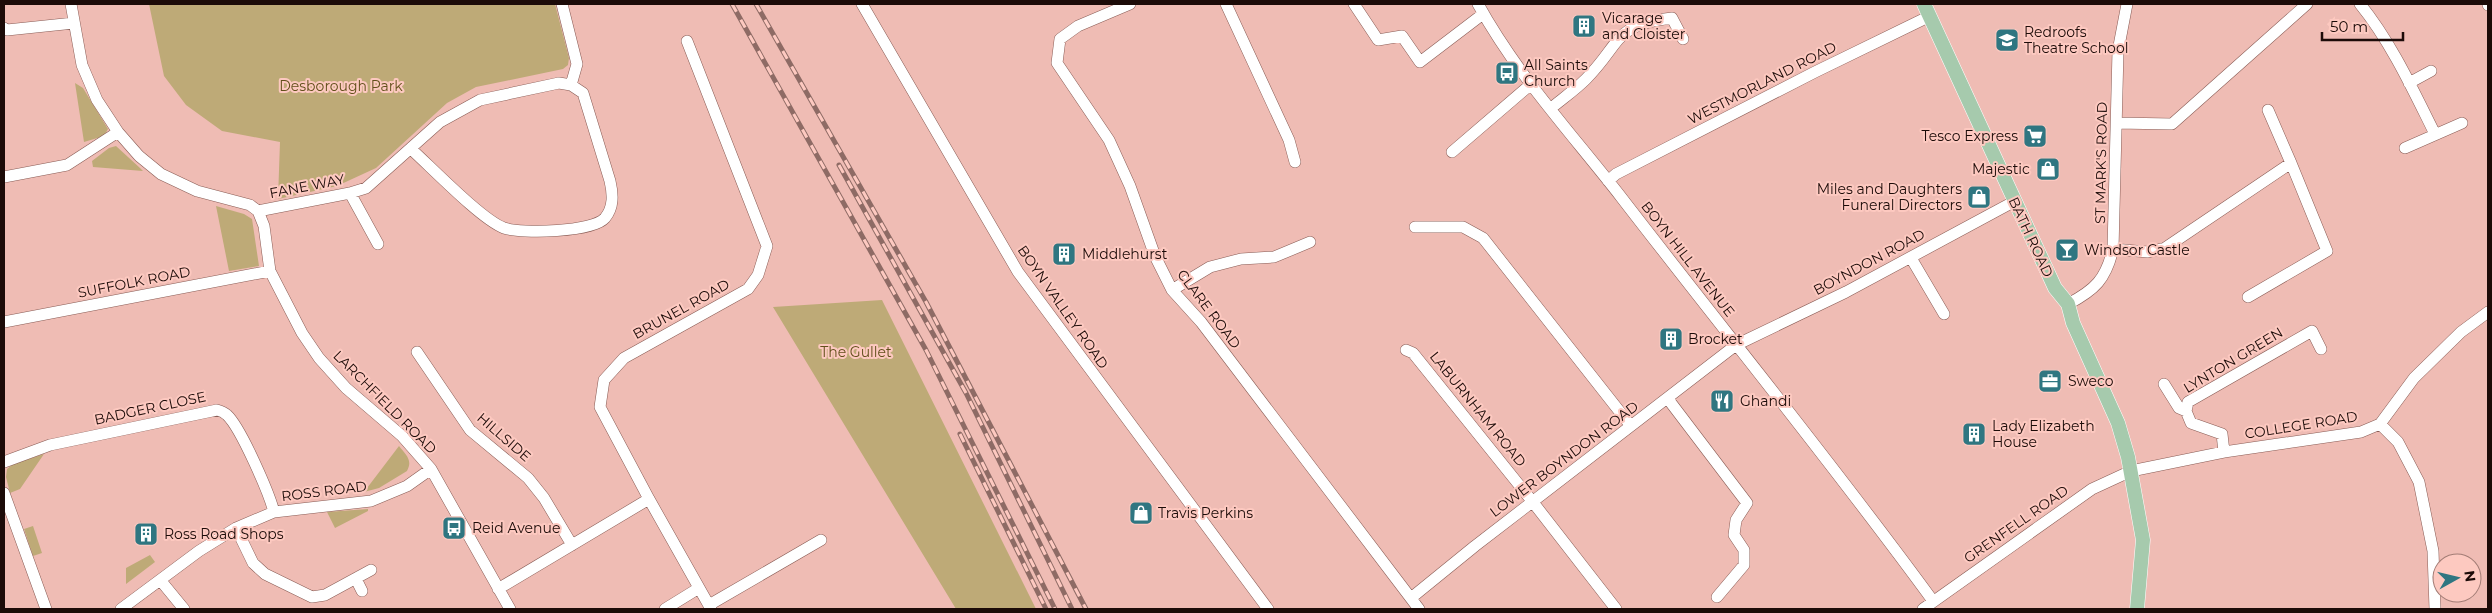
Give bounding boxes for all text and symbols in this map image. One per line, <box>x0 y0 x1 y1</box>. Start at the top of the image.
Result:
place label: Vicarage and Cloister <box>1602 9 1686 43</box>
scale bar <box>2322 10 2403 42</box>
building icon: Vicarage and Cloister <box>1571 13 1597 39</box>
text: 50 m <box>2330 17 2368 36</box>
place label: Redroofs Theatre School <box>2024 23 2128 57</box>
school or university icon: Redroofs Theatre School <box>1994 27 2020 53</box>
street label: WESTMORLAND ROAD <box>1685 38 1839 128</box>
place label: All Saints Church <box>1524 56 1588 90</box>
bus stop icon: All Saints Church <box>1494 60 1520 86</box>
park label: Desborough Park <box>279 77 403 95</box>
street label: ST MARK'S ROAD <box>2091 102 2111 224</box>
supermarket icon: Tesco Express <box>2022 123 2048 149</box>
place label: Tesco Express <box>1922 127 2018 145</box>
shop icon: Majestic <box>2035 156 2061 182</box>
place label: Majestic <box>1972 160 2030 178</box>
street label: FANE WAY <box>268 170 346 202</box>
place label: Miles and Daughters Funeral Directors <box>1817 180 1962 214</box>
shop icon: Miles and Daughters Funeral Directors <box>1966 184 1992 210</box>
street label: BATH ROAD <box>2005 194 2057 280</box>
street label: BOYN HILL AVENUE <box>1637 198 1739 320</box>
street label: BOYNDON ROAD <box>1810 225 1928 299</box>
bar icon: Windsor Castle <box>2054 237 2080 263</box>
building icon: Middlehurst <box>1051 241 1077 267</box>
place label: Windsor Castle <box>2084 241 2190 259</box>
street label: BOYN VALLEY ROAD <box>1014 242 1112 372</box>
place label: Middlehurst <box>1082 245 1168 263</box>
street label: SUFFOLK ROAD <box>76 262 192 302</box>
street label: CLARE ROAD <box>1173 266 1245 352</box>
street label: BRUNEL ROAD <box>630 275 732 343</box>
street label: LYNTON GREEN <box>2180 323 2286 397</box>
building icon: Brocket <box>1658 326 1684 352</box>
place label: Brocket <box>1688 330 1743 348</box>
park label: The Gullet <box>820 343 892 361</box>
street label: LARCHFIELD ROAD <box>329 346 441 458</box>
street label: LABURNHAM ROAD <box>1426 348 1530 470</box>
office icon: Sweco <box>2037 368 2063 394</box>
place label: Sweco <box>2068 372 2114 390</box>
street label: BADGER CLOSE <box>92 387 208 429</box>
restaurant icon: Ghandi <box>1709 388 1735 414</box>
place label: Ghandi <box>1740 392 1791 410</box>
street label: LOWER BOYNDON ROAD <box>1486 397 1642 521</box>
street label: COLLEGE ROAD <box>2243 407 2359 443</box>
street label: HILLSIDE <box>473 409 535 465</box>
place label: Lady Elizabeth House <box>1992 417 2095 451</box>
building icon: Lady Elizabeth House <box>1961 421 1987 447</box>
street label: ROSS ROAD <box>280 477 368 505</box>
street label: GRENFELL ROAD <box>1960 481 2072 567</box>
shop icon: Travis Perkins <box>1128 500 1154 526</box>
place label: Travis Perkins <box>1158 504 1253 522</box>
bus stop icon: Reid Avenue <box>441 515 467 541</box>
place label: Reid Avenue <box>472 519 560 537</box>
building icon: Ross Road Shops <box>133 521 159 547</box>
place label: Ross Road Shops <box>164 525 284 543</box>
north arrow <box>2432 553 2482 603</box>
text: N <box>2460 569 2480 583</box>

